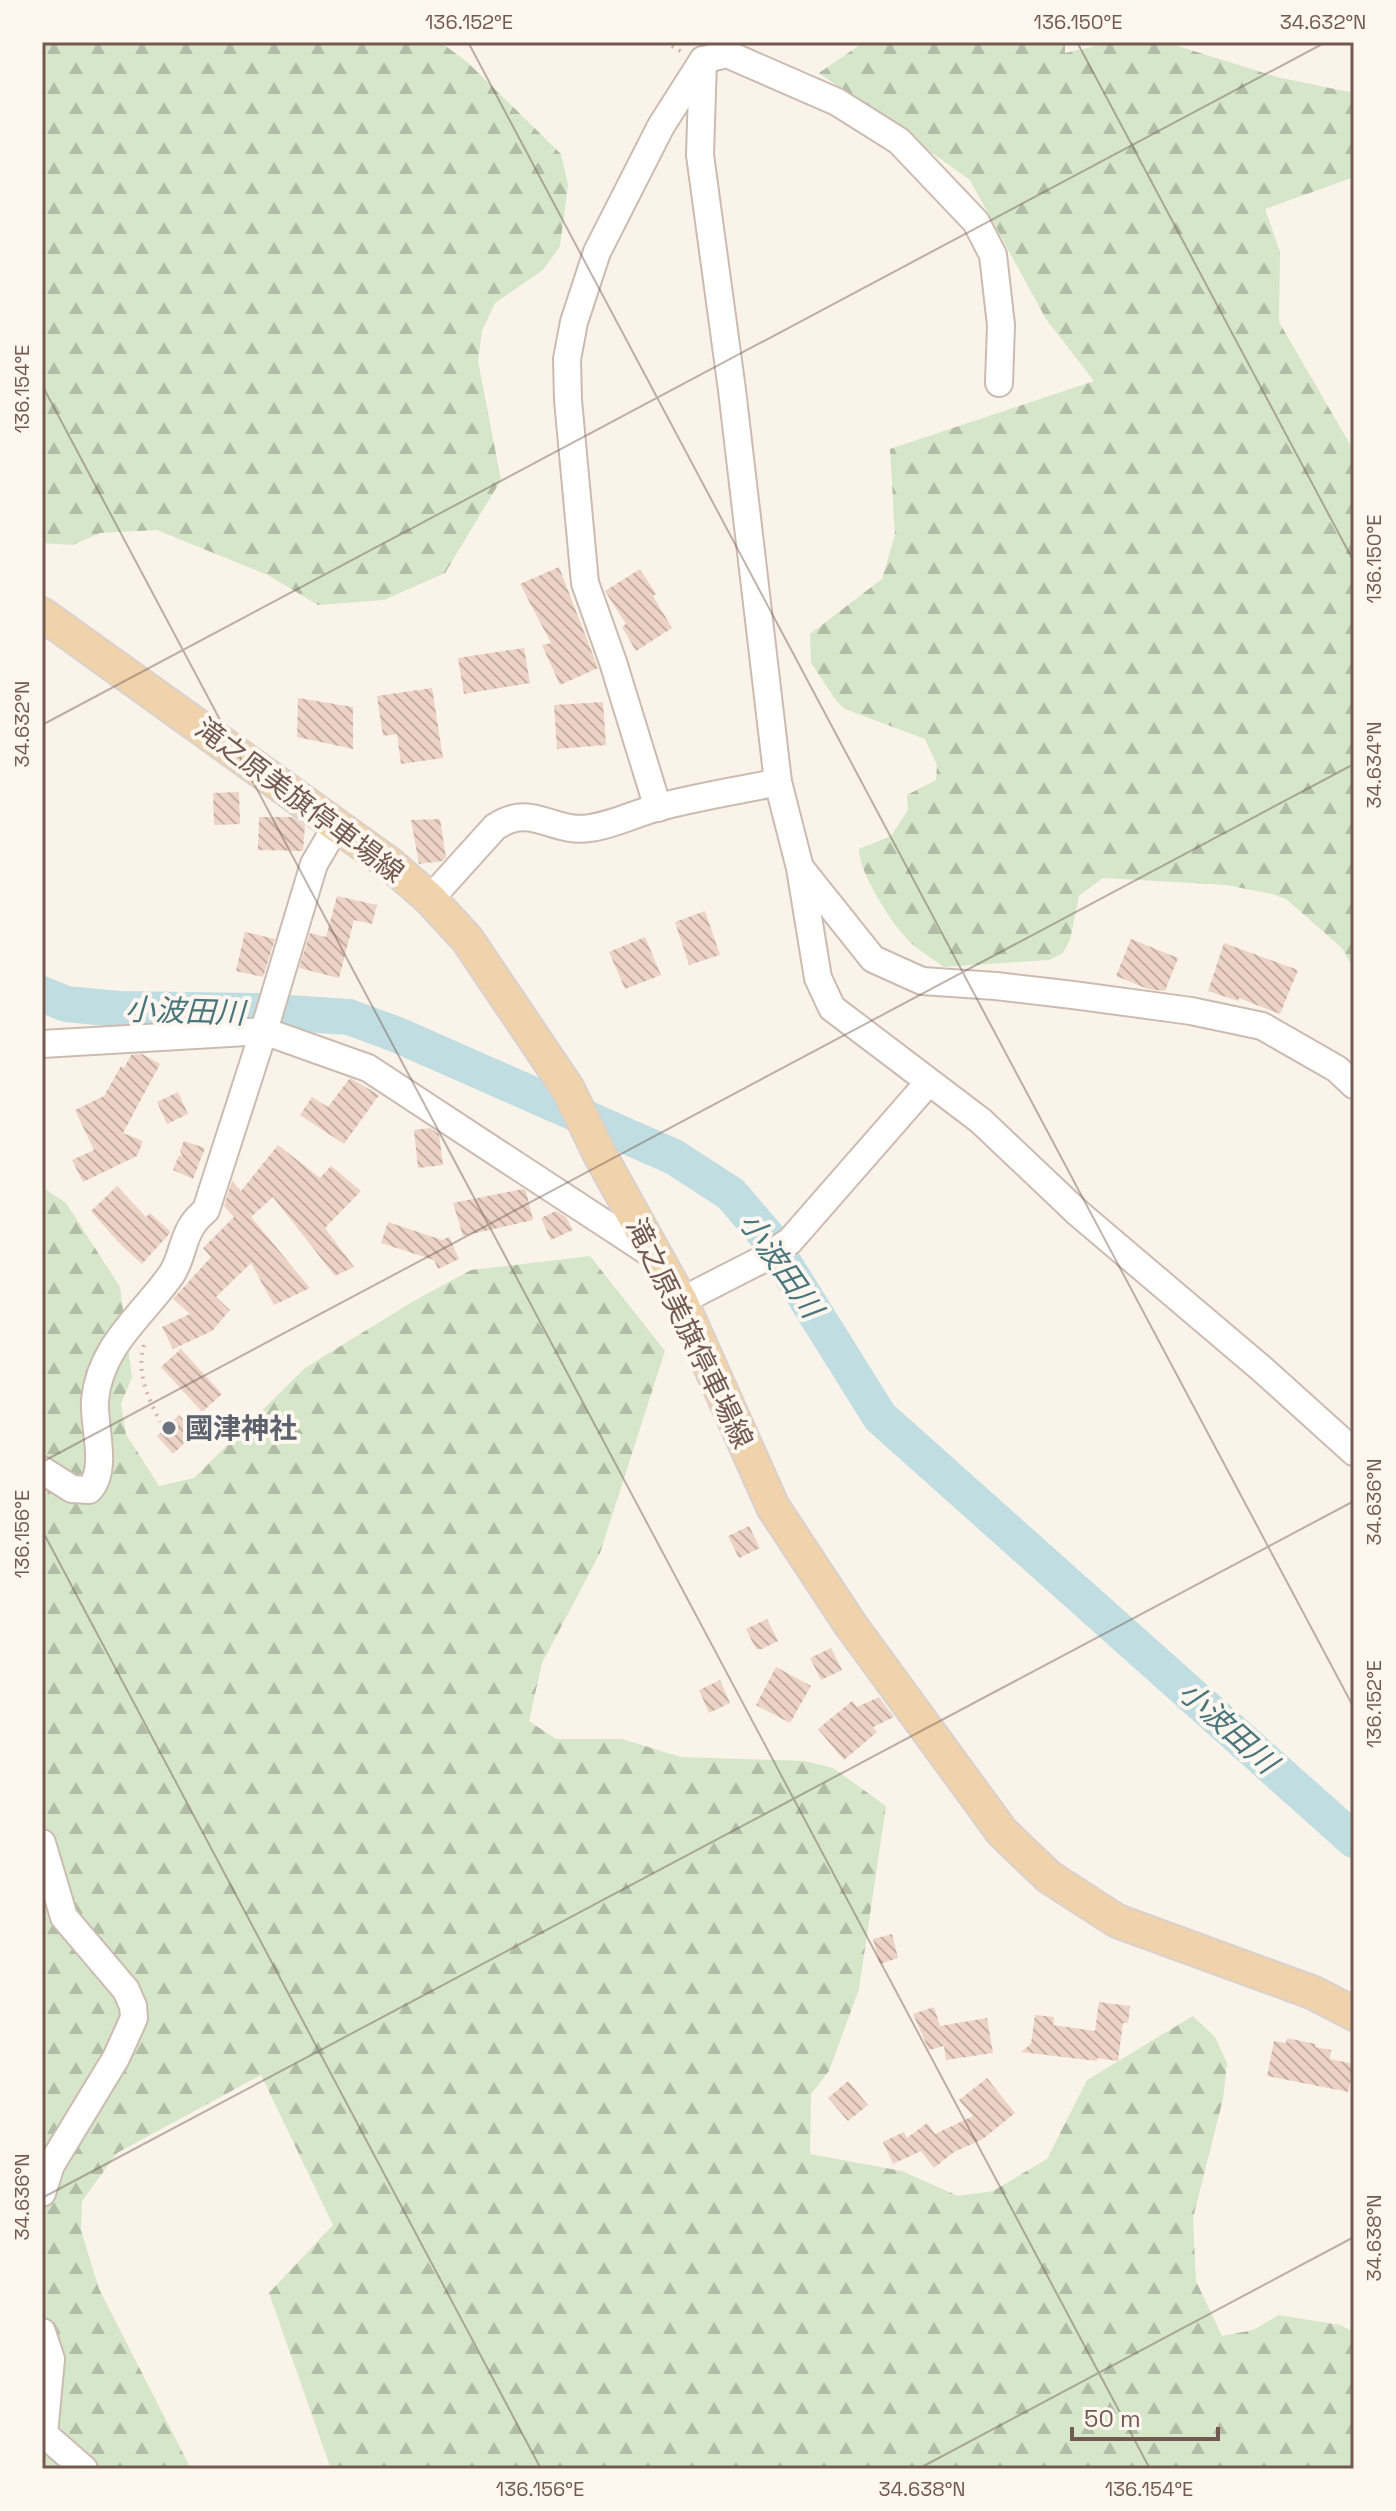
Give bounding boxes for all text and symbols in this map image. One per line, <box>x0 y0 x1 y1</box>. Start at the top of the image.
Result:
text: 136.152°E <box>425 9 513 35</box>
text: 136.150°E <box>1034 9 1122 35</box>
text: 34.632°N <box>1280 9 1366 35</box>
text: 136.154°E <box>9 345 35 433</box>
text: 136.150°E <box>1361 515 1387 603</box>
text: 34.632°N <box>9 681 35 767</box>
street label: 滝之原美旗停車場線 <box>189 710 411 890</box>
text: 34.634°N <box>1361 721 1387 809</box>
water label: 小波田川 <box>124 989 249 1033</box>
water label: 小波田川 <box>731 1205 833 1328</box>
street label: 滝之原美旗停車場線 <box>619 1212 761 1454</box>
place label: 國津神社 <box>185 1410 297 1446</box>
marker: 國津神社 <box>160 1419 178 1437</box>
text: 34.636°N <box>1361 1459 1387 1545</box>
text: 136.156°E <box>9 1490 35 1578</box>
text: 136.152°E <box>1361 1660 1387 1748</box>
water label: 小波田川 <box>1170 1672 1288 1784</box>
text: 34.636°N <box>9 2154 35 2240</box>
text: 34.638°N <box>1361 2194 1387 2282</box>
scale bar <box>1072 2391 1218 2441</box>
text: 50 m <box>1084 2403 1141 2434</box>
text: 136.156°E <box>496 2476 584 2502</box>
text: 34.638°N <box>878 2476 966 2502</box>
text: 136.154°E <box>1105 2476 1193 2502</box>

